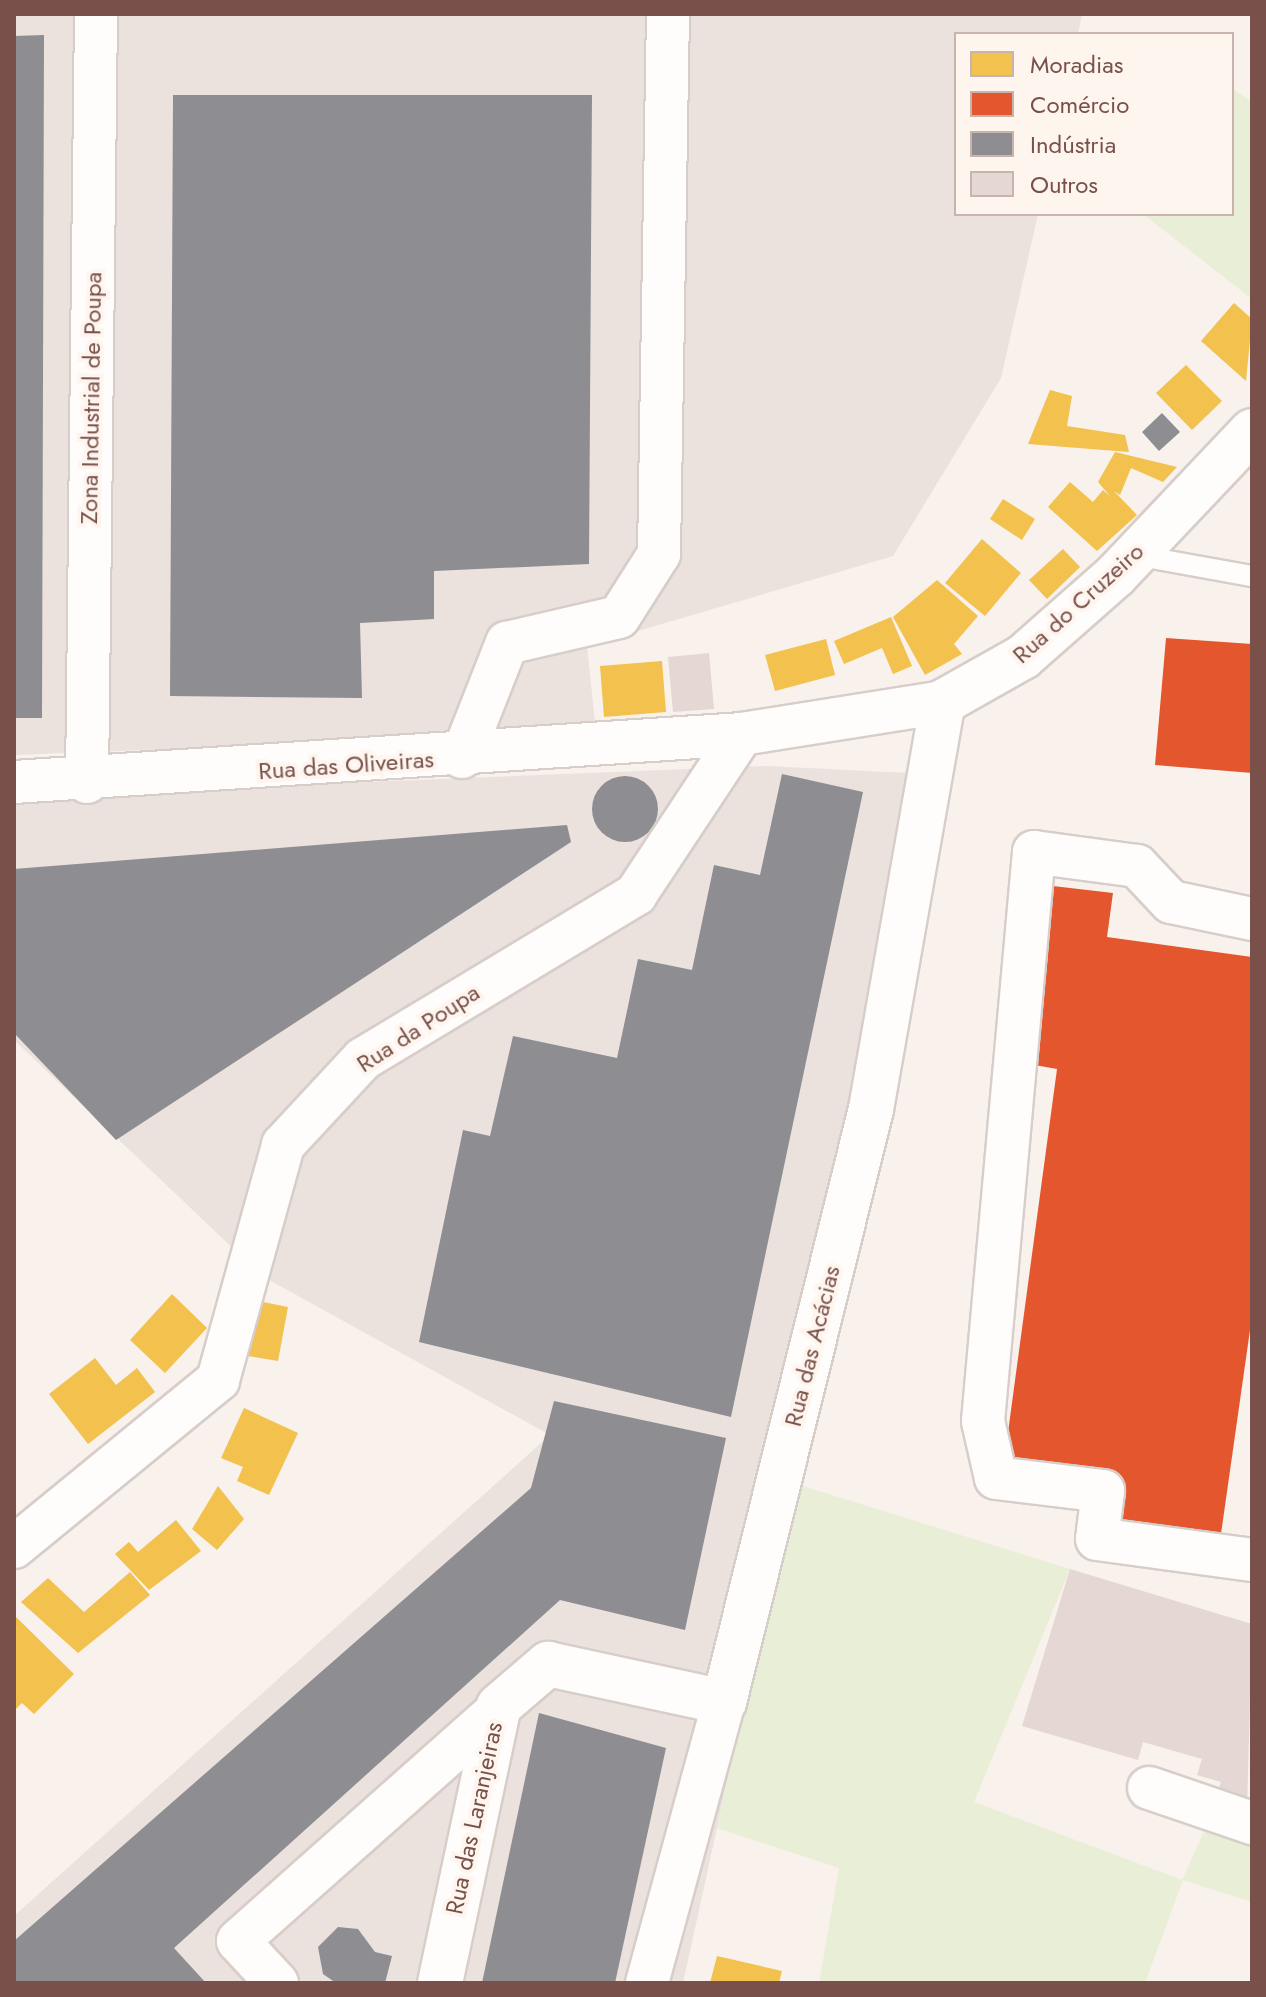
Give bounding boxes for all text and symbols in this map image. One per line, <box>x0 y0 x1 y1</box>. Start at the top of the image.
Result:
legend <box>954 32 1234 216</box>
text: Moradias <box>1030 47 1123 82</box>
text: Comércio <box>1030 87 1129 122</box>
text: Indústria <box>1030 127 1116 162</box>
text: Outros <box>1030 167 1098 202</box>
street label: Zona Industrial de Poupa <box>74 272 108 524</box>
street label: Rua do Cruzeiro <box>1007 537 1149 669</box>
street label: Rua das Oliveiras <box>257 745 435 785</box>
street label: Rua da Poupa <box>351 978 485 1078</box>
street label: Rua das Acácias <box>778 1263 846 1429</box>
street label: Rua das Laranjeiras <box>440 1719 508 1917</box>

